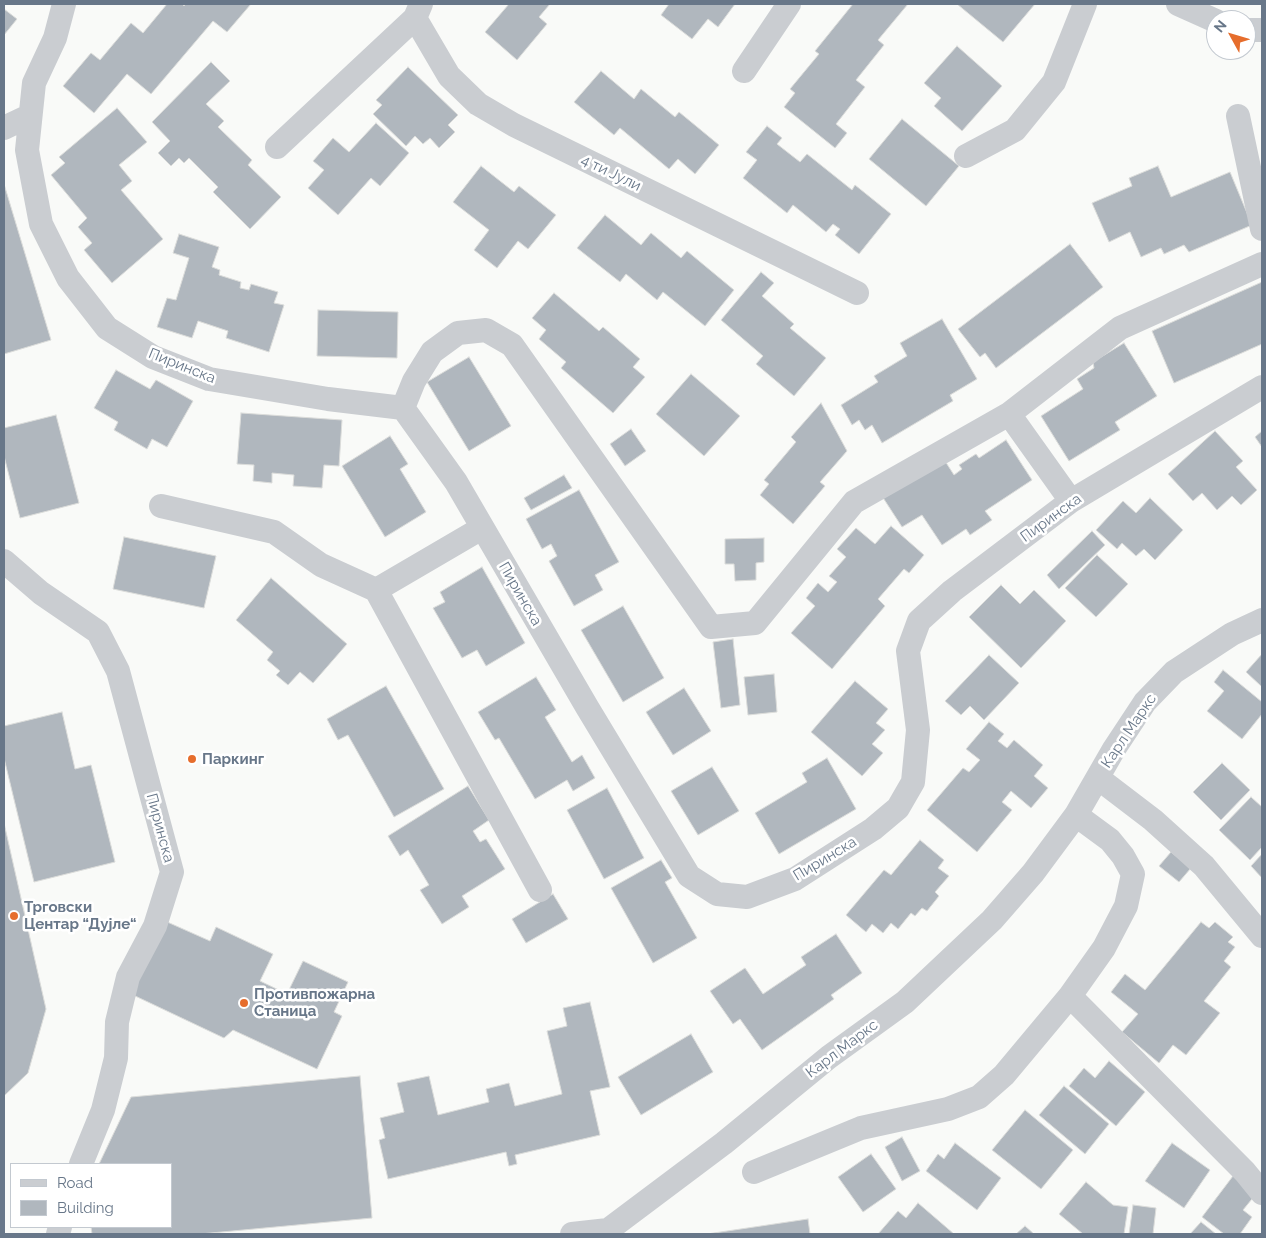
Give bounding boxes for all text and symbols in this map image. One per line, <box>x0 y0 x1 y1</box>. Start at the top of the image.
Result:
north arrow <box>1206 10 1256 60</box>
text: N <box>1211 17 1230 35</box>
street label: 4 ти Јули <box>578 151 644 195</box>
street label: Пиринска <box>146 344 218 388</box>
street label: Пиринска <box>1017 490 1085 546</box>
street label: Пиринска <box>495 559 545 629</box>
street label: Карл Маркс <box>1098 691 1160 771</box>
place label: Паркинг <box>202 750 264 768</box>
marker: Паркинг <box>186 753 198 765</box>
street label: Пиринска <box>142 792 178 864</box>
street label: Пиринска <box>790 833 860 885</box>
place label: Трговски Центар “Дујле“ <box>24 898 137 933</box>
marker: Трговски Центар “Дујле“ <box>8 910 20 922</box>
place label: Противпожарна Станица <box>254 985 375 1020</box>
marker: Противпожарна Станица <box>238 997 250 1009</box>
street label: Карл Маркс <box>802 1016 882 1082</box>
legend <box>10 1163 172 1228</box>
text: Road <box>57 1174 93 1192</box>
text: Building <box>57 1199 114 1217</box>

